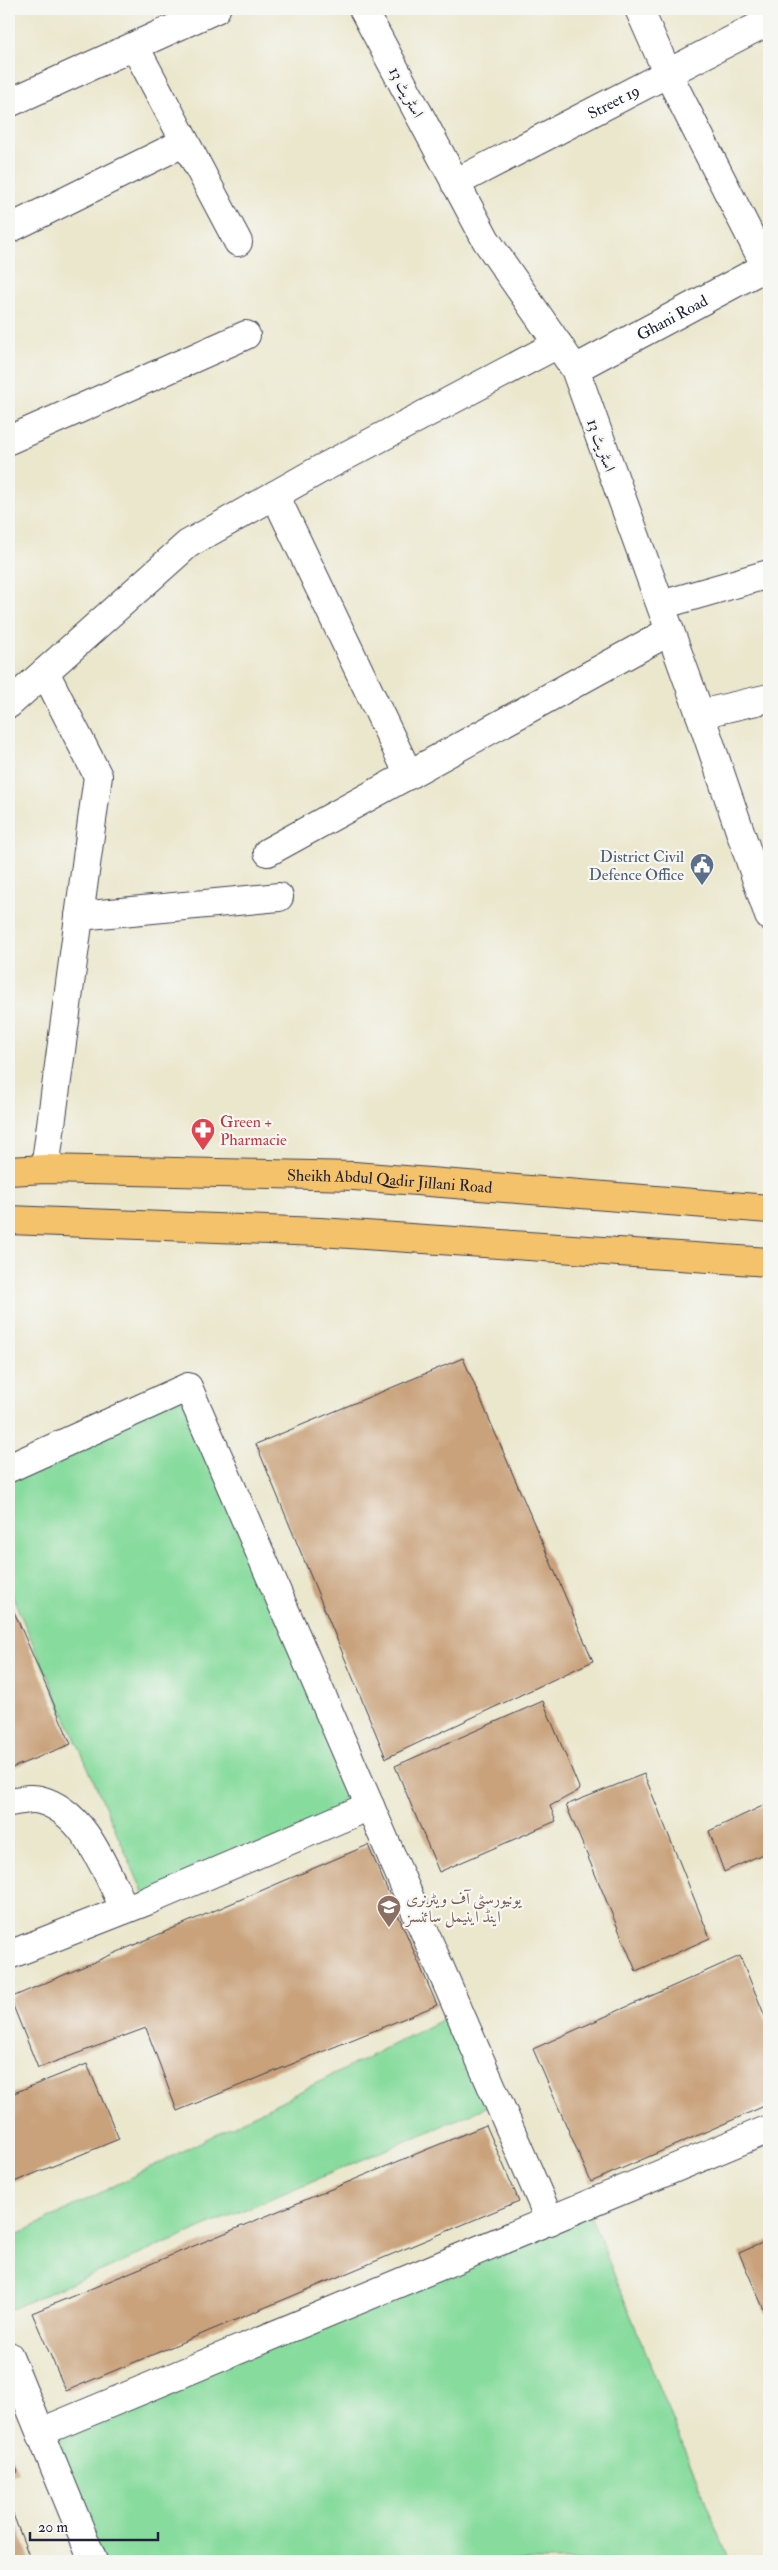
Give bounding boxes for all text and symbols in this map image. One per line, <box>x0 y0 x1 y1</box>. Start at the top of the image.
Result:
street label: اسٹریٹ 13 <box>384 64 428 121</box>
street label: Street 19 <box>584 81 643 124</box>
street label: Ghani Road <box>633 291 712 345</box>
street label: اسٹریٹ 13 <box>582 416 620 475</box>
place label: District Civil Defence Office <box>589 847 684 885</box>
public building icon: District Civil Defence Office <box>689 852 715 886</box>
place label: Green + Pharmacie <box>220 1112 287 1150</box>
pharmacy icon: Green + Pharmacie <box>190 1117 216 1151</box>
street label: Sheikh Abdul Qadir Jillani Road <box>287 1165 493 1198</box>
place label: یونیورسٹی آف ویٹرنری اینڈ اینیمل سائنسز <box>404 1889 522 1928</box>
school or university icon: یونیورسٹی آف ویٹرنری اینڈ اینیمل سائنسز <box>376 1894 402 1928</box>
scale bar <box>30 2510 158 2542</box>
text: 20 m <box>38 2518 68 2537</box>

